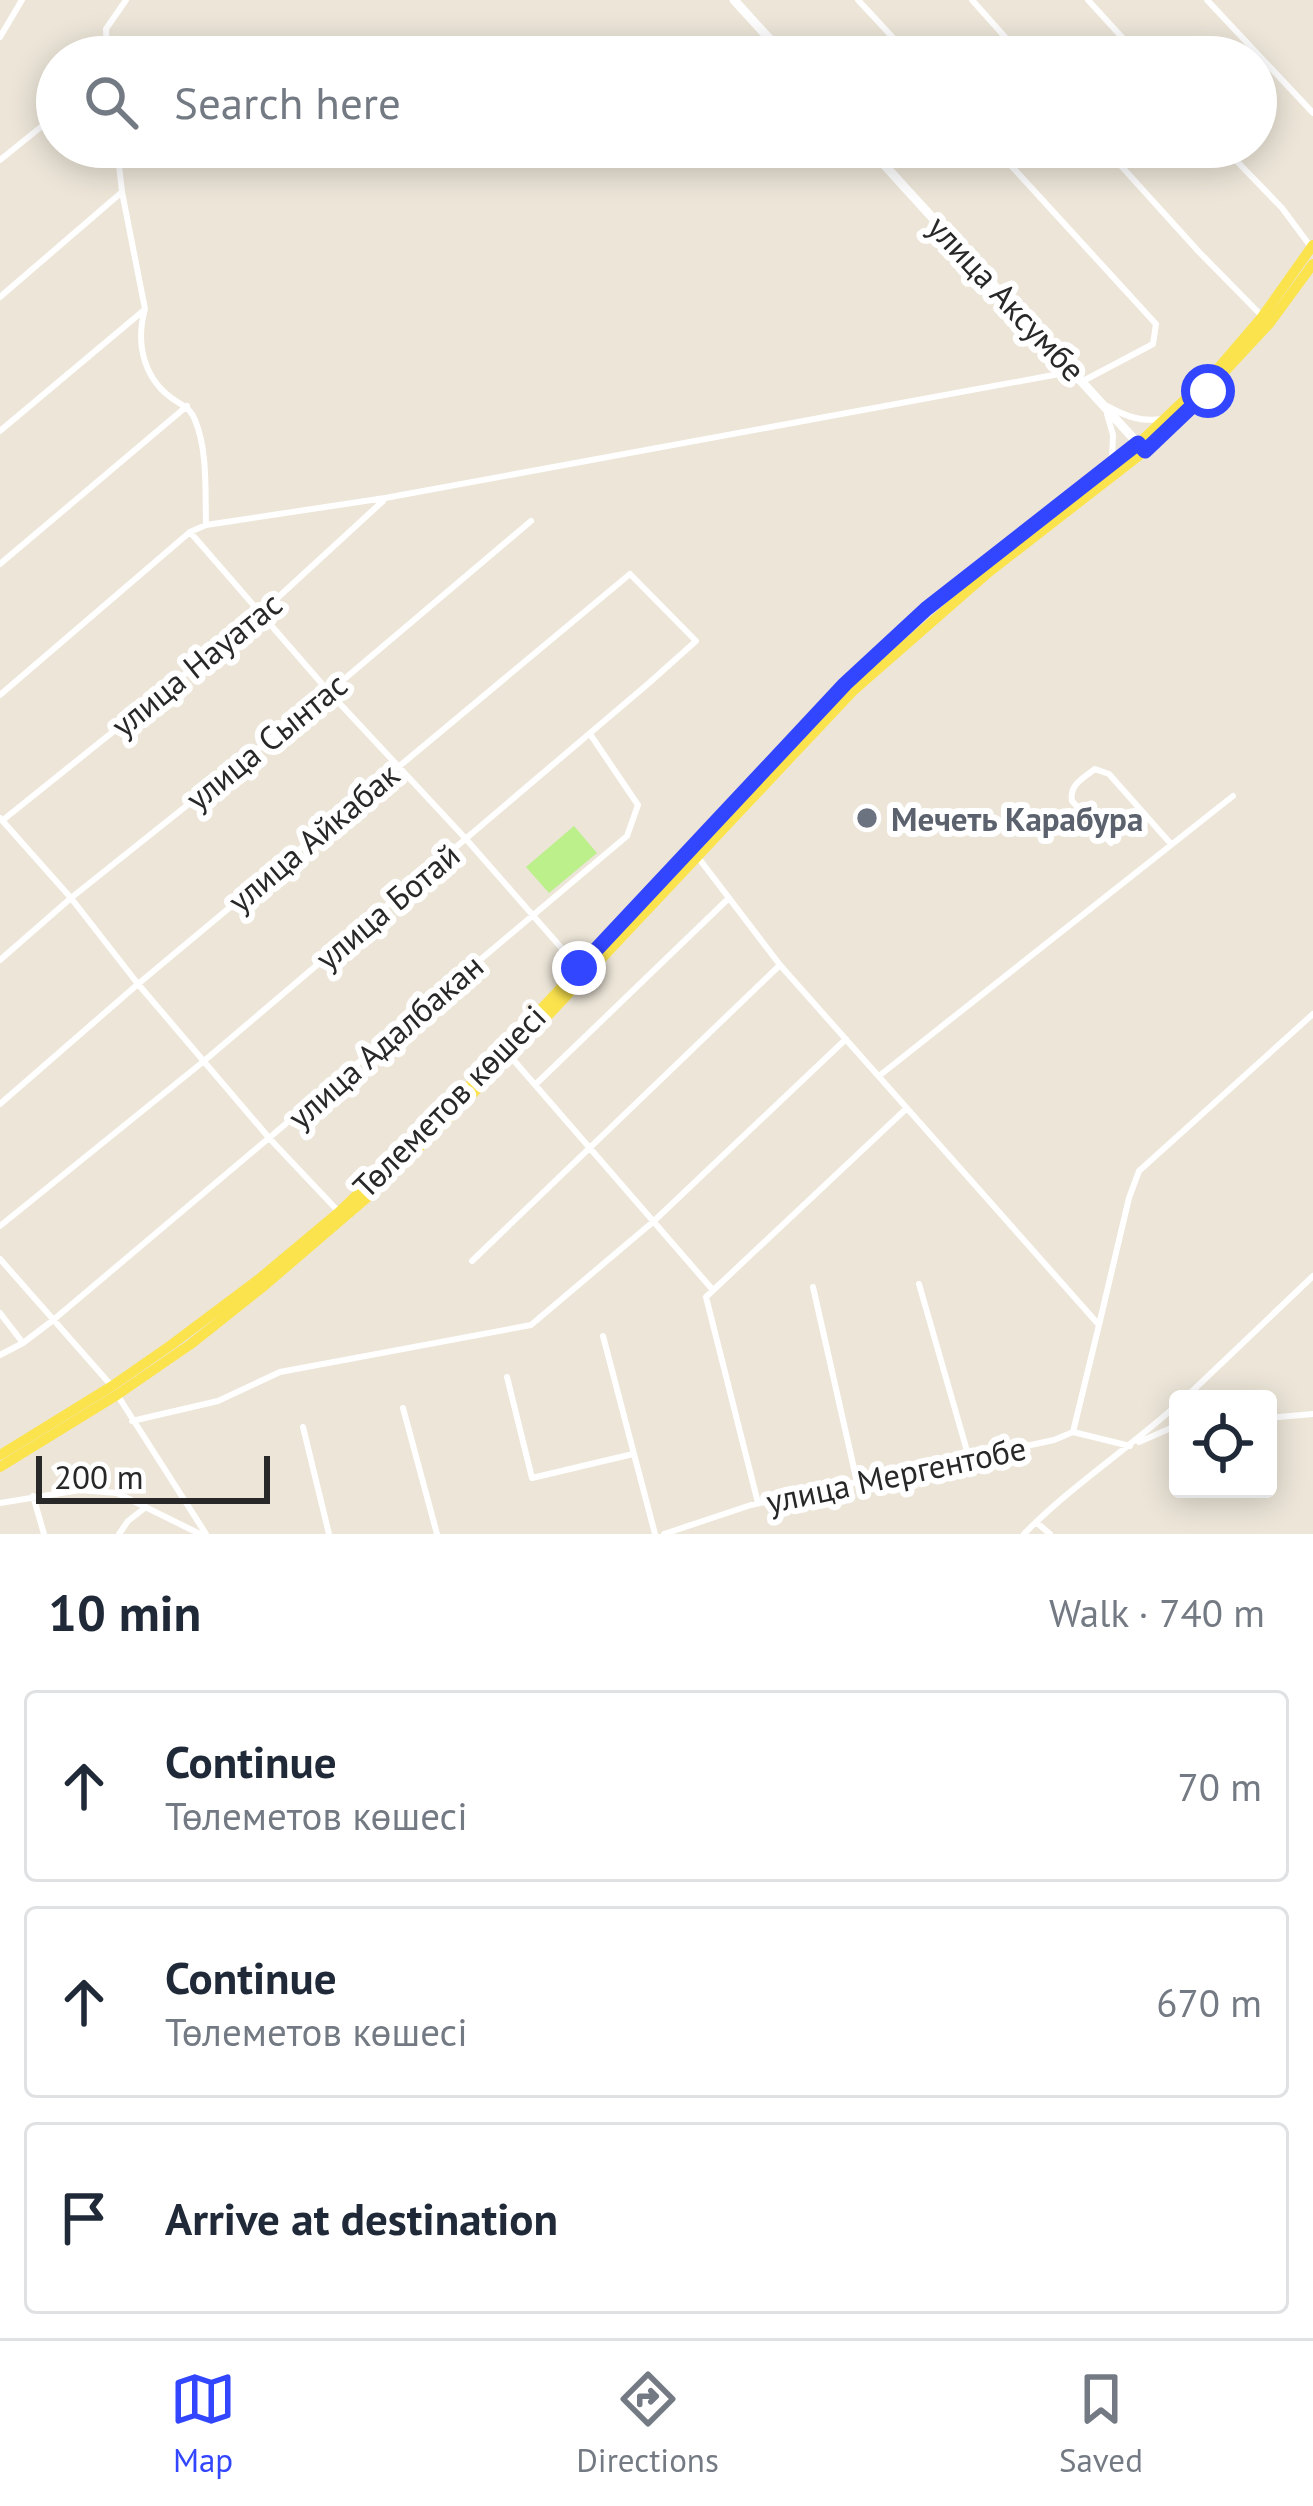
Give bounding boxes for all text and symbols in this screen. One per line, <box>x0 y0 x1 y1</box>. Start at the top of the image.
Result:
search box <box>36 36 1277 168</box>
icon: search <box>78 69 144 135</box>
text: Search here <box>174 73 401 131</box>
street label: улица Аксумбе <box>919 206 1095 390</box>
route start <box>1181 364 1235 418</box>
street label: улица Науатас <box>102 582 290 746</box>
street label: улица Сынтас <box>176 663 356 819</box>
street label: улица Айкабак <box>218 753 408 921</box>
place label: Мечеть Карабура <box>891 797 1143 840</box>
marker: Мечеть Карабура <box>854 805 880 831</box>
street label: улица Ботай <box>306 833 468 979</box>
route end <box>552 941 606 995</box>
street label: улица Адалбакан <box>278 944 492 1138</box>
street label: Төлеметов көшесі <box>343 995 555 1207</box>
map controls <box>1169 1390 1277 1498</box>
button: locate <box>1169 1390 1277 1498</box>
street label: улица Мергентобе <box>762 1425 1030 1523</box>
scale bar <box>36 1450 270 1503</box>
text: 200 m <box>54 1455 144 1498</box>
text: 10 min <box>48 1579 201 1645</box>
text: Walk · 740 m <box>1049 1587 1265 1638</box>
text: Continue <box>165 1732 337 1790</box>
icon: ahead <box>51 1753 117 1819</box>
text: 70 m <box>1177 1761 1262 1812</box>
text: Төлеметов көшесі <box>165 1790 468 1841</box>
text: Continue <box>165 1948 337 2006</box>
icon: ahead <box>51 1969 117 2035</box>
text: 670 m <box>1156 1977 1262 2028</box>
text: Төлеметов көшесі <box>165 2006 468 2057</box>
icon: arrive <box>51 2185 117 2251</box>
text: Arrive at destination <box>165 2189 558 2247</box>
tab: Map <box>170 2366 236 2481</box>
tab: Directions <box>576 2366 719 2481</box>
tab: Saved <box>1059 2366 1143 2481</box>

